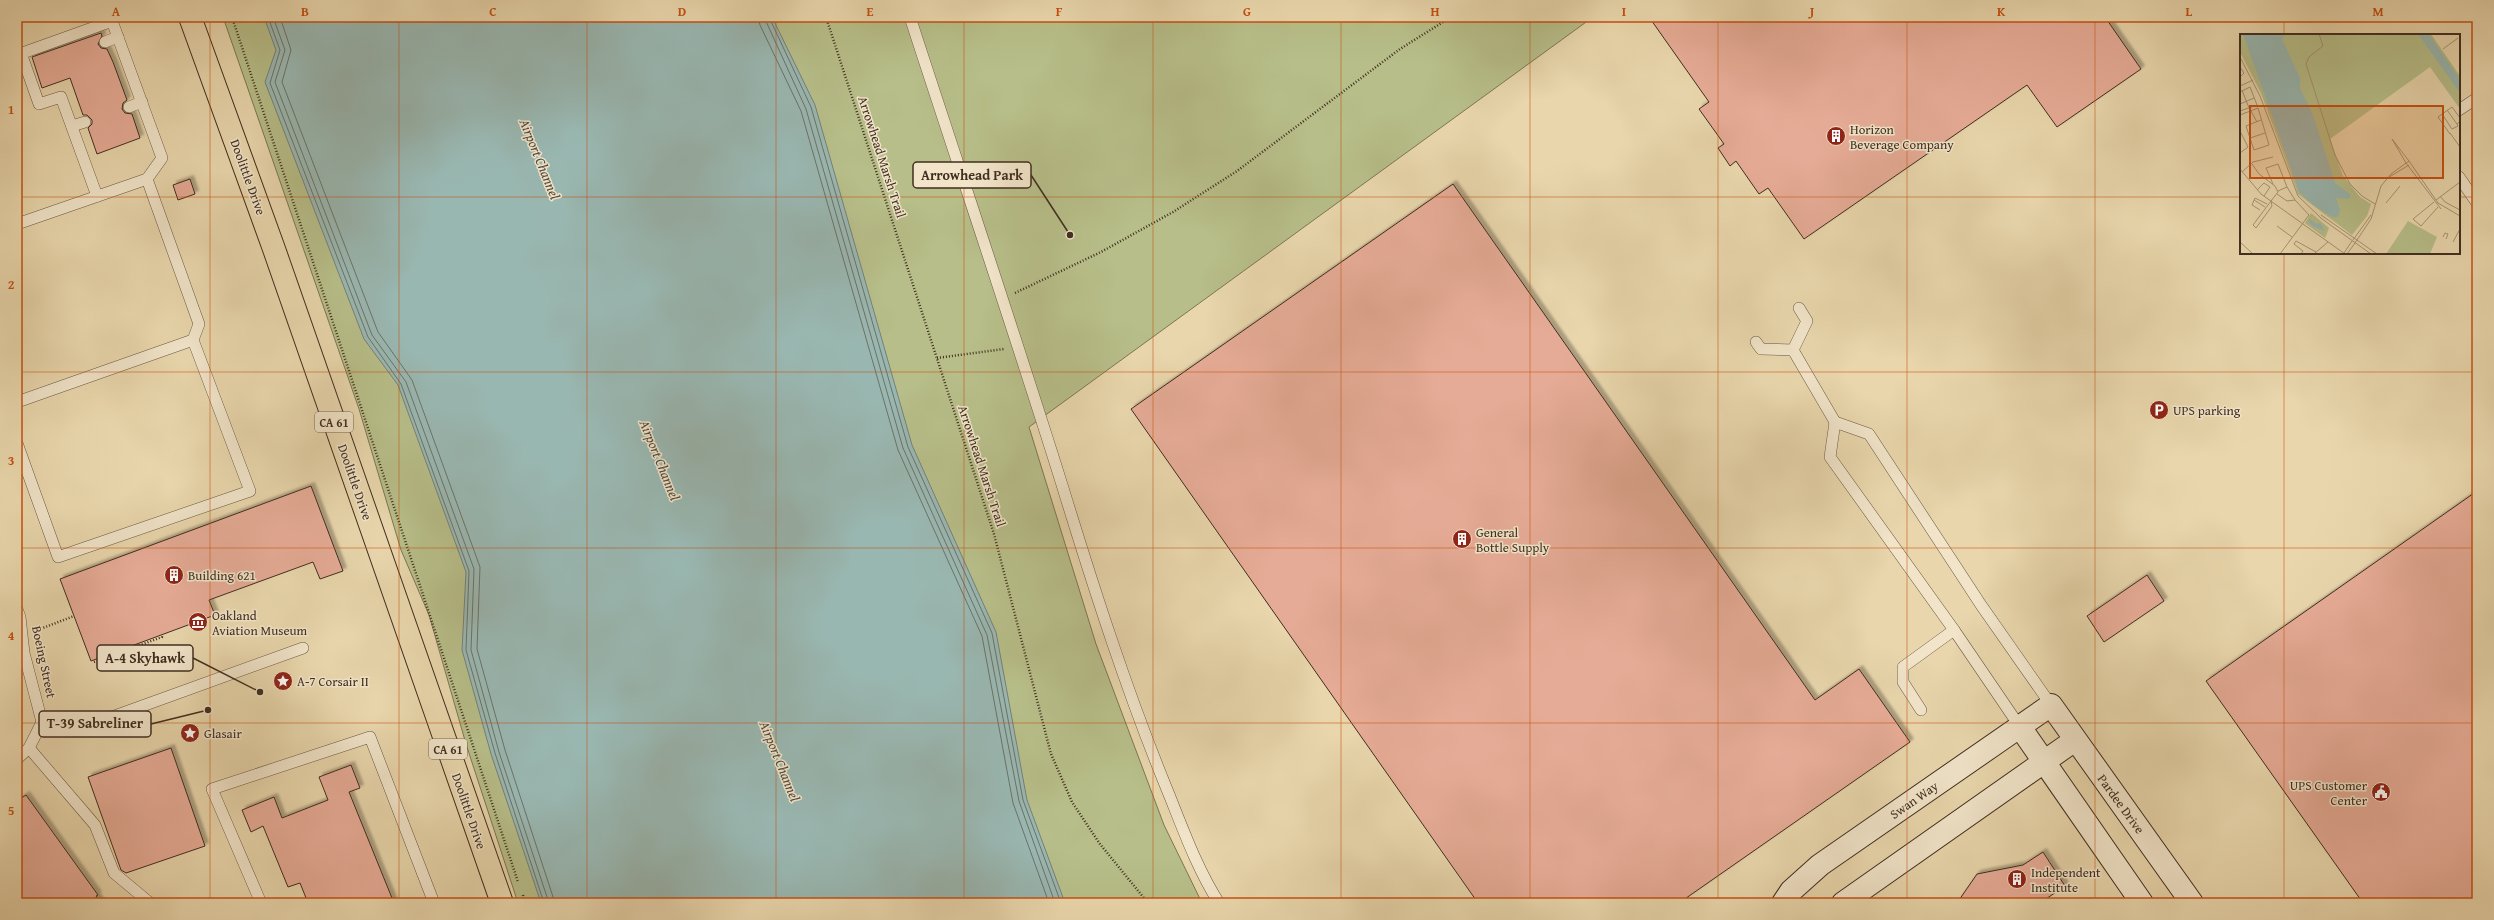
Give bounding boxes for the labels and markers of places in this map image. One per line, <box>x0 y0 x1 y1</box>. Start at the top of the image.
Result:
place label: Horizon Beverage Company <box>1850 120 1954 154</box>
building icon: Horizon Beverage Company <box>1825 125 1847 147</box>
callout: Arrowhead Park <box>913 162 1031 188</box>
parking icon: UPS parking <box>2148 399 2170 421</box>
place label: UPS parking <box>2173 401 2241 420</box>
place label: General Bottle Supply <box>1476 523 1550 557</box>
building icon: General Bottle Supply <box>1451 528 1473 550</box>
building icon: Building 621 <box>163 564 185 586</box>
place label: Building 621 <box>188 566 256 585</box>
place label: Oakland Aviation Museum <box>212 606 308 640</box>
museum icon: Oakland Aviation Museum <box>187 611 209 633</box>
callout: A-4 Skyhawk <box>97 645 193 671</box>
place icon: A-7 Corsair II <box>272 670 294 692</box>
place label: A-7 Corsair II <box>297 672 369 691</box>
callout: T-39 Sabreliner <box>39 711 151 737</box>
place icon: Glasair <box>179 722 201 744</box>
place label: Glasair <box>204 724 242 743</box>
place label: UPS Customer Center <box>2290 776 2368 810</box>
public building icon: UPS Customer Center <box>2370 781 2392 803</box>
place label: Independent Institute <box>2031 863 2101 897</box>
building icon: Independent Institute <box>2006 868 2028 890</box>

